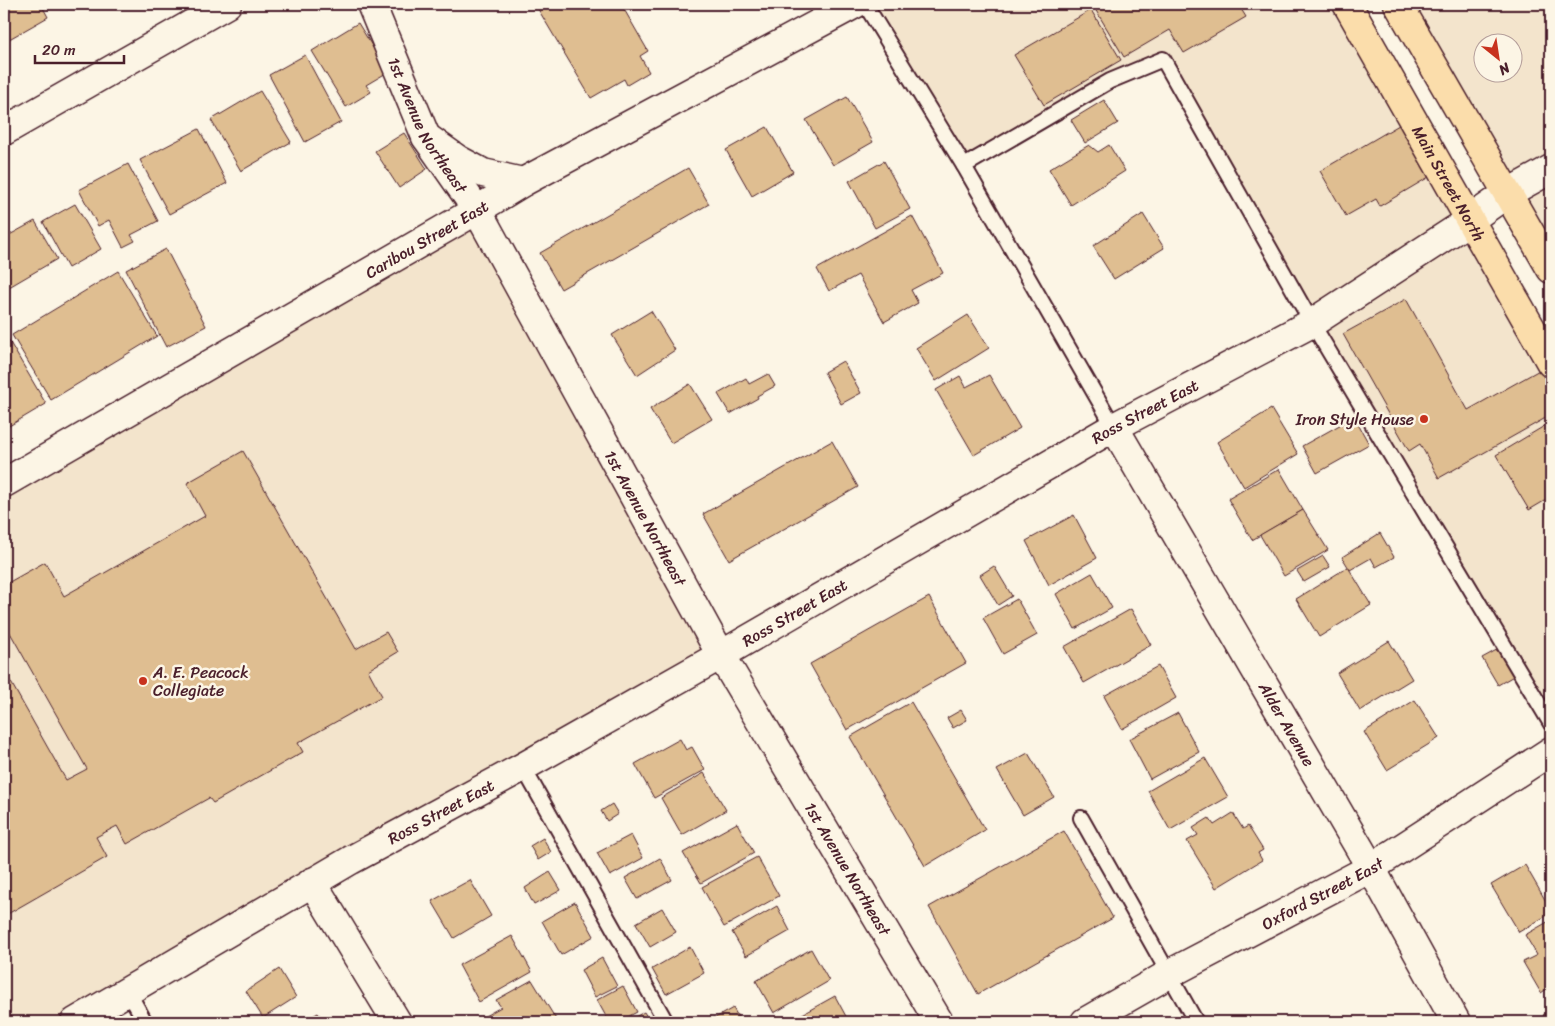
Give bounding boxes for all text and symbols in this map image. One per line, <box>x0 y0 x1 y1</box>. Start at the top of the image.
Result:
scale bar <box>35 32 124 64</box>
north arrow <box>1472 32 1522 82</box>
text: 20 m <box>42 37 76 63</box>
street label: 1st Avenue Northeast <box>380 52 476 200</box>
text: N <box>1494 55 1516 82</box>
street label: Main Street North <box>1404 120 1493 247</box>
street label: Caribou Street East <box>359 192 494 286</box>
street label: Ross Street East <box>1086 371 1204 452</box>
place label: Iron Style House <box>1295 405 1414 434</box>
marker: Iron Style House <box>1418 413 1430 425</box>
street label: 1st Avenue Northeast <box>597 444 695 592</box>
street label: Ross Street East <box>736 570 853 655</box>
place label: A. E. Peacock Collegiate <box>152 658 249 705</box>
marker: A. E. Peacock Collegiate <box>137 675 149 687</box>
street label: Alder Avenue <box>1251 675 1323 772</box>
street label: Ross Street East <box>382 771 499 852</box>
street label: 1st Avenue Northeast <box>797 796 899 942</box>
street label: Oxford Street East <box>1256 849 1390 938</box>

